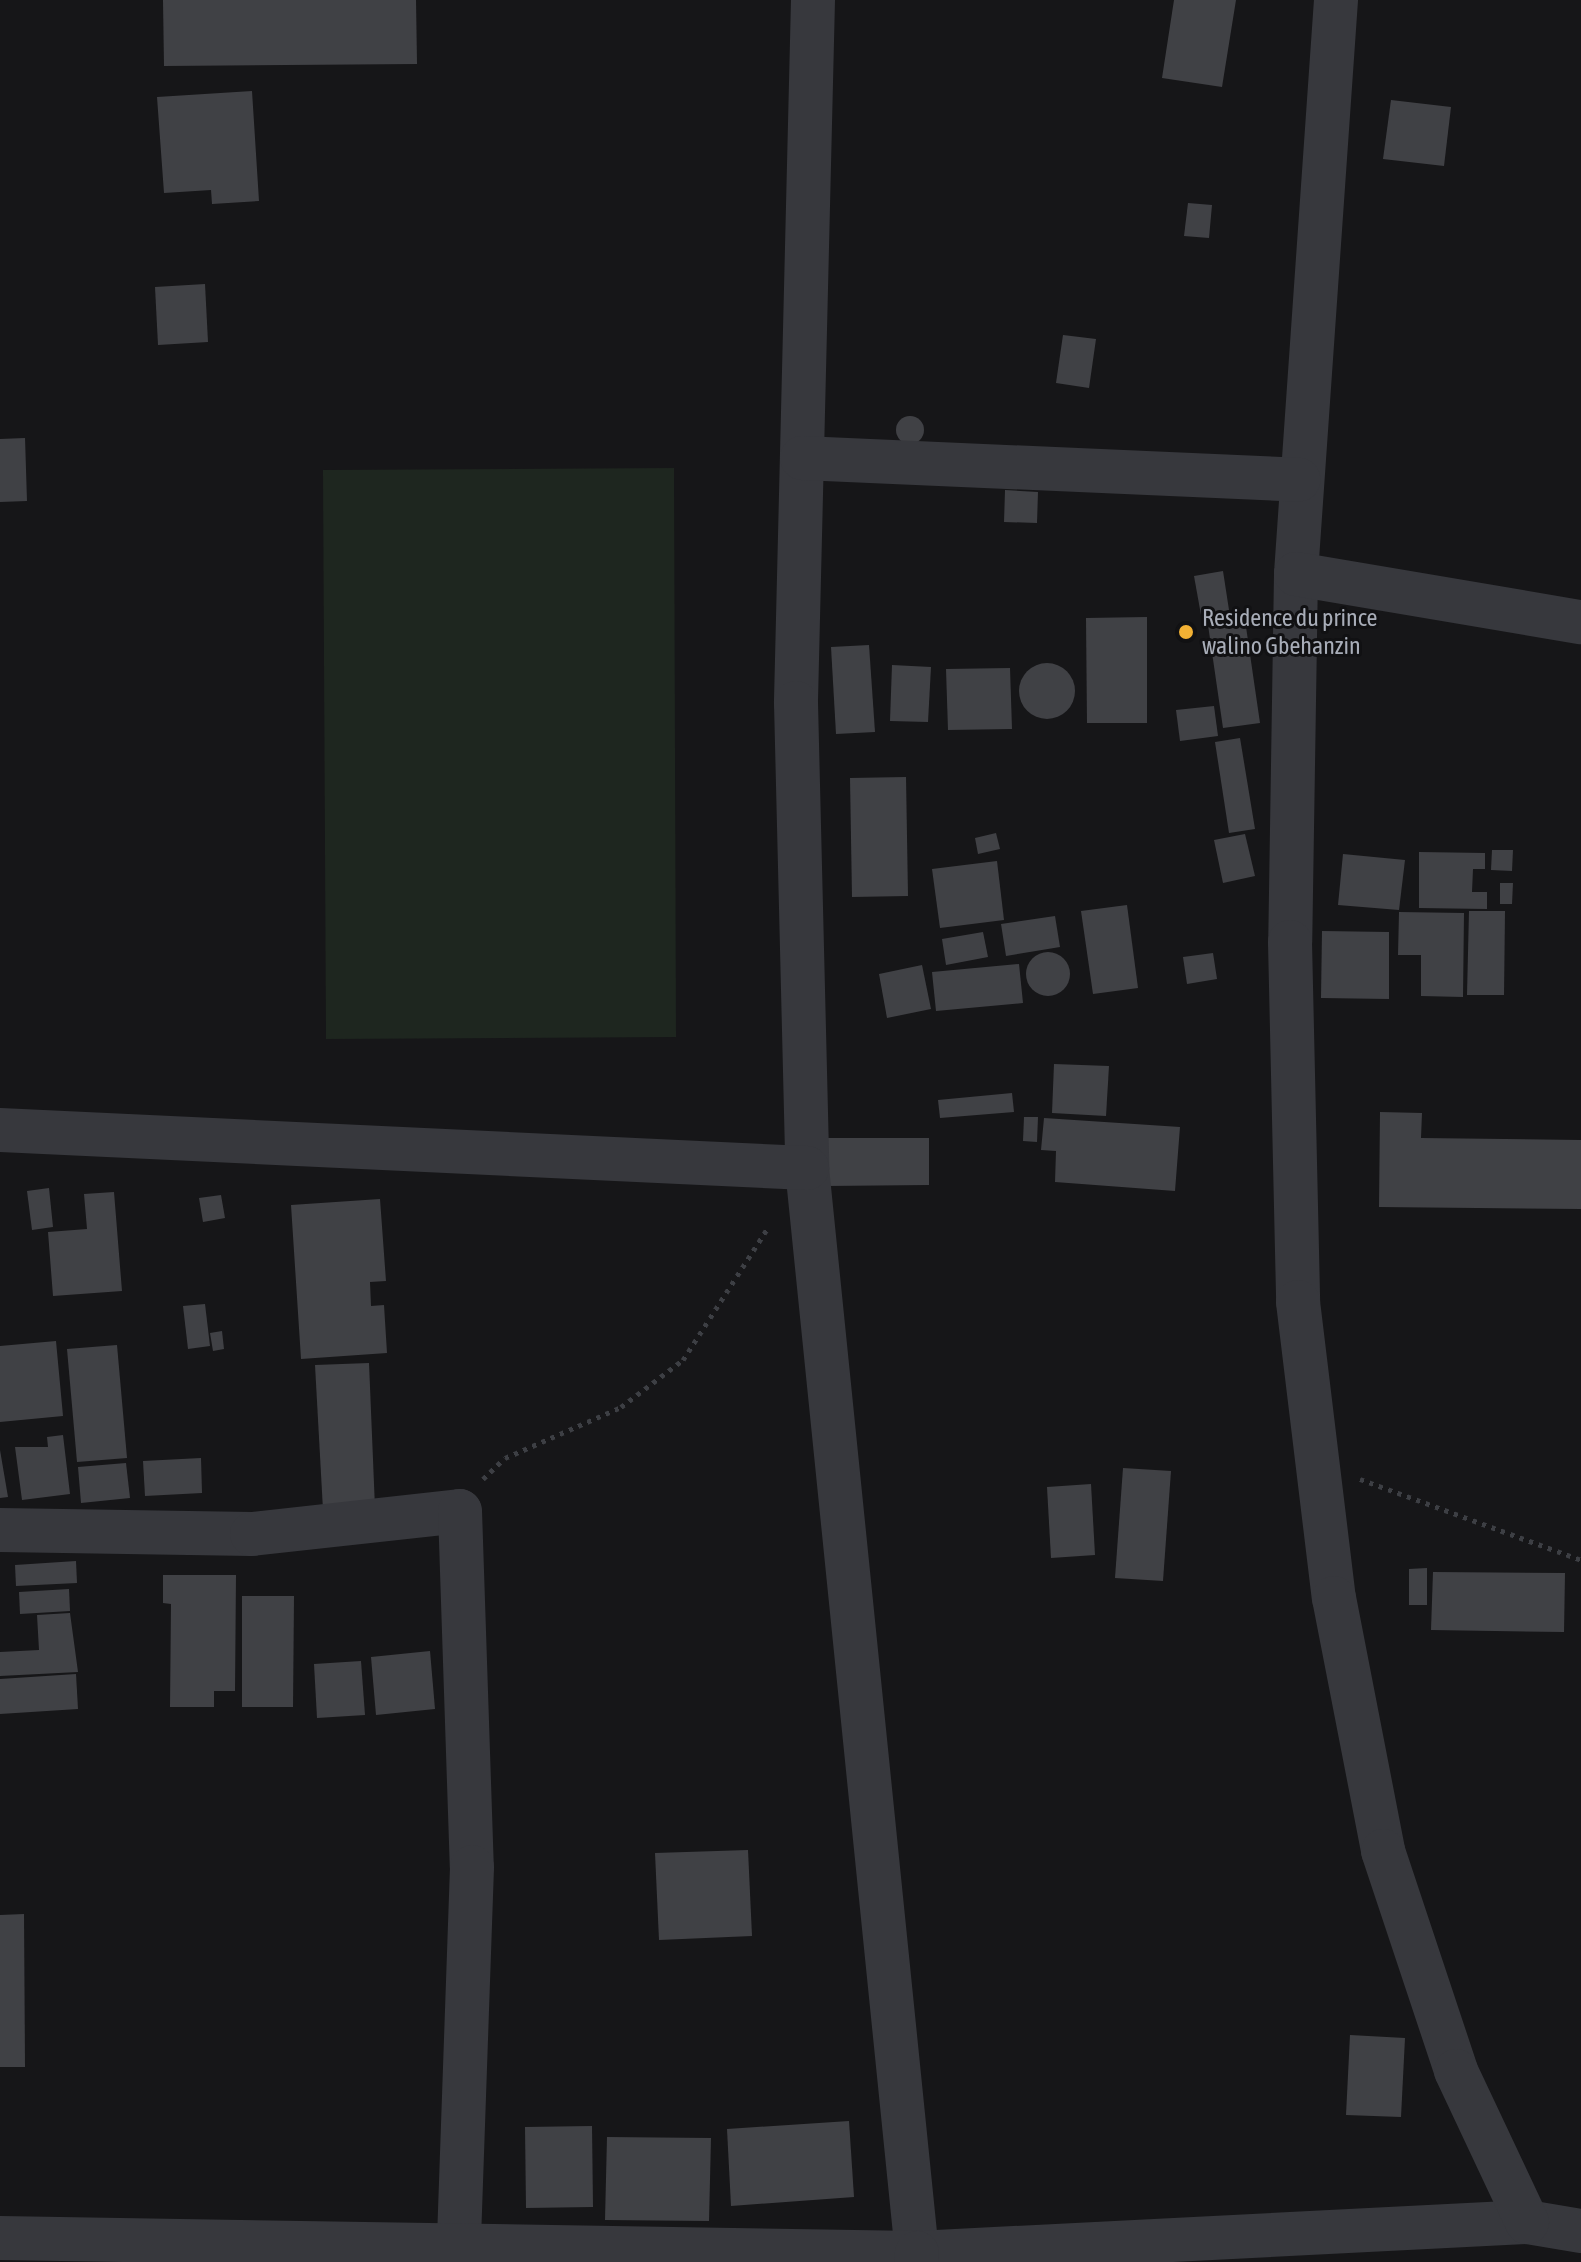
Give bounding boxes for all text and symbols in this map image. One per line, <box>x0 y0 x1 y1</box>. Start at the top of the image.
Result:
place label: Residence du prince walino Gbehanzin <box>1202 604 1378 660</box>
marker: Residence du prince walino Gbehanzin <box>1177 623 1195 641</box>

